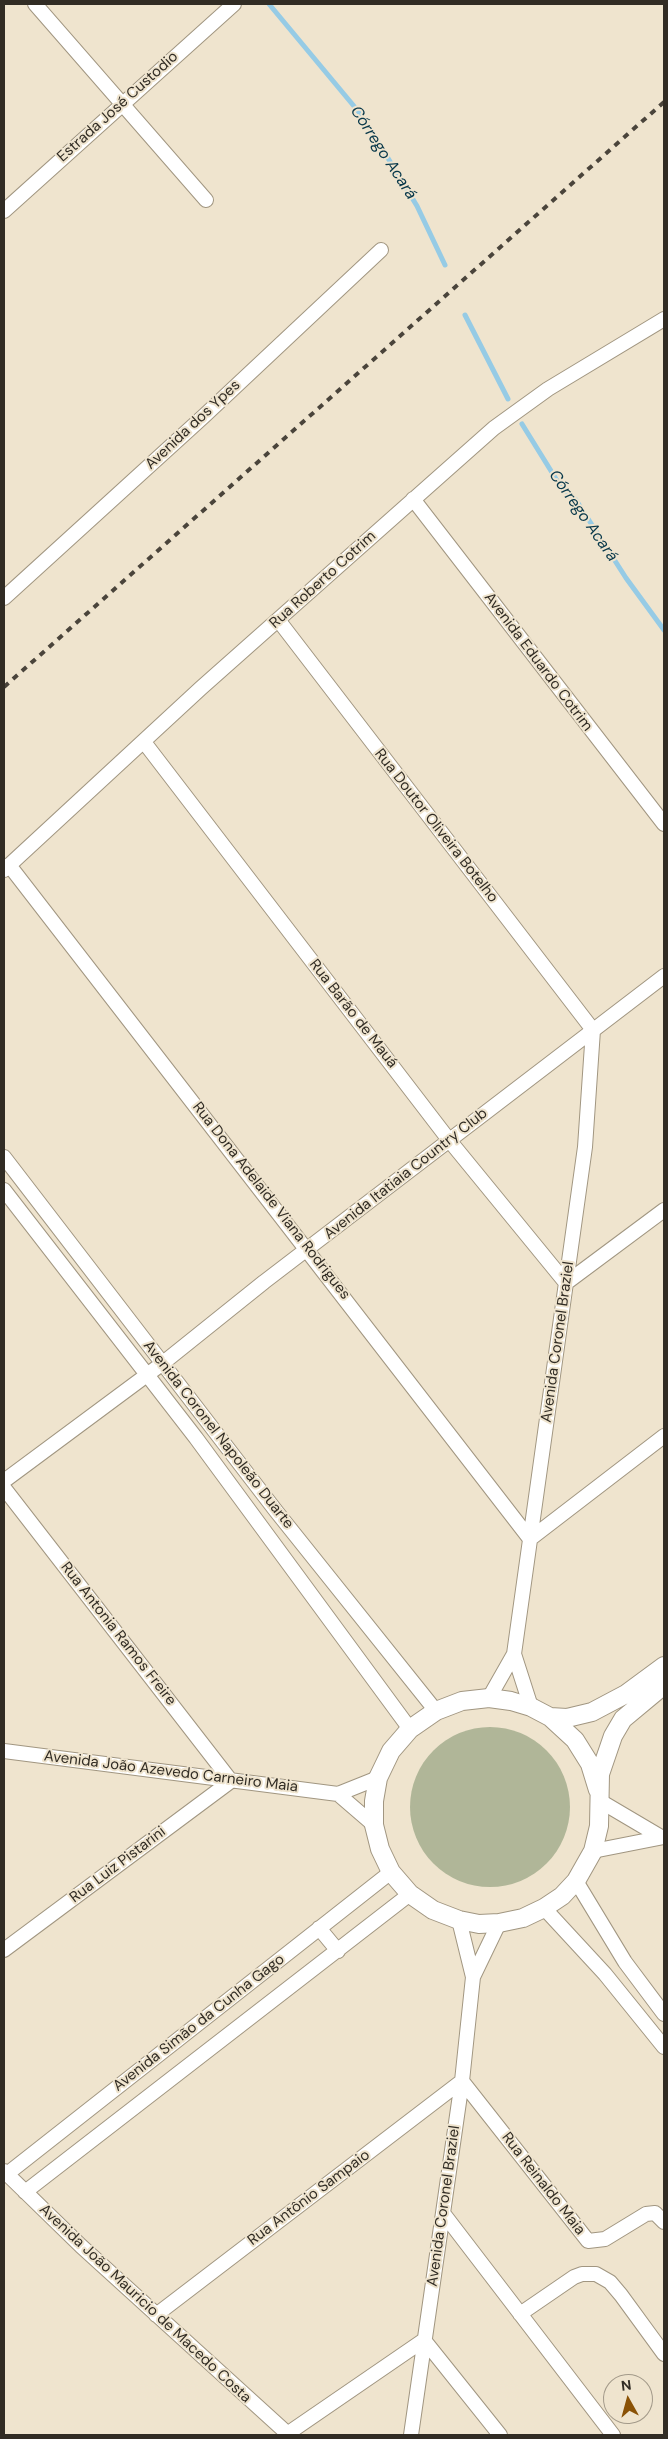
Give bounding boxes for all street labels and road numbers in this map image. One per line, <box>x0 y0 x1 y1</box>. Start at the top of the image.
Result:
street label: Estrada José Custodio <box>54 48 182 166</box>
street label: Avenida dos Ypes <box>142 376 244 474</box>
street label: Rua Roberto Cotrim <box>266 528 380 632</box>
street label: Avenida Eduardo Cotrim <box>480 589 596 735</box>
street label: Rua Doutor Oliveira Botelho <box>370 746 502 906</box>
street label: Rua Barão de Mauá <box>305 956 401 1072</box>
street label: Rua Dona Adelaide Viana Rodrigues <box>188 1099 354 1303</box>
street label: Avenida Itatiaia Country Club <box>321 1105 491 1243</box>
street label: Avenida Coronel Braziel <box>538 1260 578 1424</box>
street label: Avenida Coronel Napoleão Duarte <box>139 1337 297 1533</box>
street label: Rua Antonia Ramos Freire <box>56 1559 180 1709</box>
street label: Avenida João Azevedo Carneiro Maia <box>43 1747 299 1797</box>
street label: Rua Luiz Pistarini <box>66 1823 170 1907</box>
street label: Avenida Simão da Cunha Gago <box>110 1950 288 2096</box>
street label: Avenida Coronel Braziel <box>424 2124 464 2288</box>
street label: Rua Reinaldo Maia <box>497 2129 589 2239</box>
street label: Rua Antônio Sampaio <box>244 2146 374 2250</box>
street label: Avenida João Mauricio de Macedo Costa <box>35 2201 255 2407</box>

